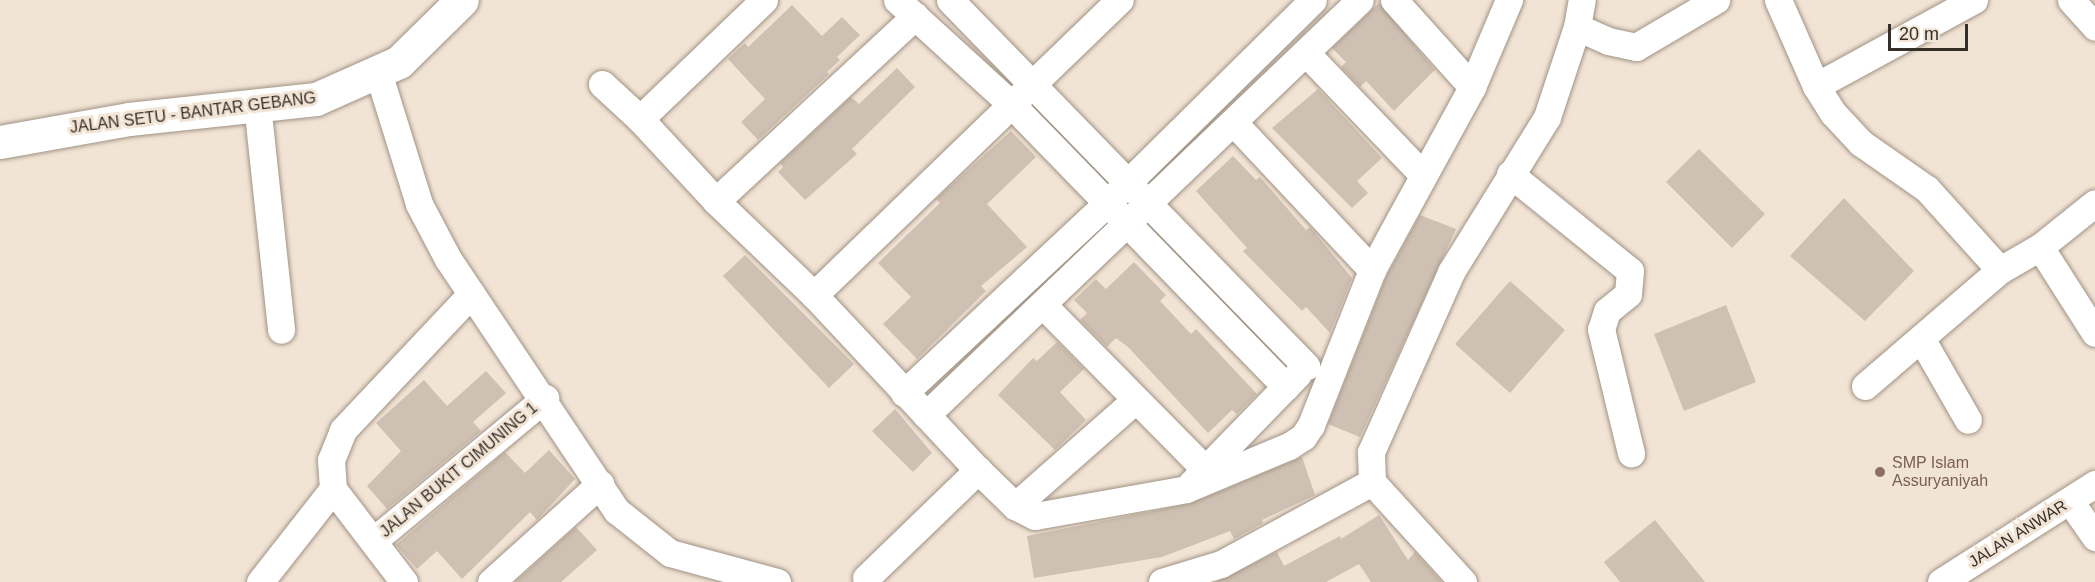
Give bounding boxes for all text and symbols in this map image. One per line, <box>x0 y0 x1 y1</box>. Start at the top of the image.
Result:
scale bar <box>1891 12 1970 50</box>
text: 20 m <box>1899 24 1939 44</box>
street label: JALAN SETU - BANTAR GEBANG <box>69 88 317 138</box>
street label: JALAN BUKIT CIMUNING 1 <box>376 398 542 542</box>
place label: SMP Islam Assuryaniyah <box>1892 453 1988 491</box>
marker: SMP Islam Assuryaniyah <box>1873 465 1887 479</box>
street label: JALAN ANWAR <box>1965 496 2071 572</box>

